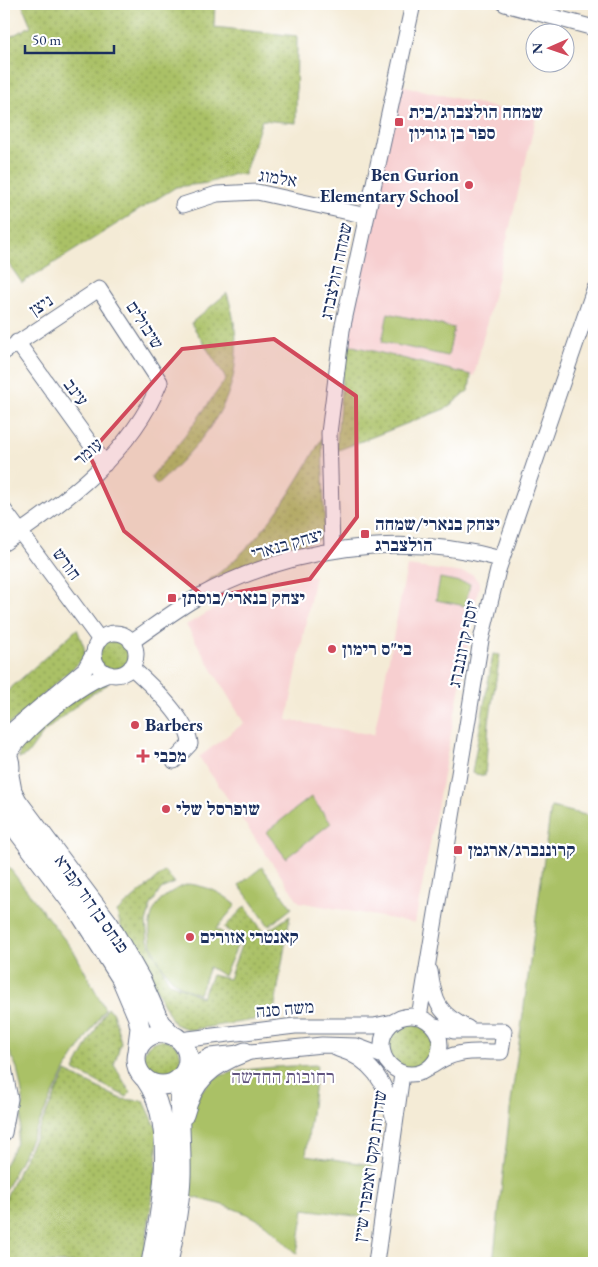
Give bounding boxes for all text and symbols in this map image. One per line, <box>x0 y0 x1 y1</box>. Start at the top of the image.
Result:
scale bar <box>25 22 114 54</box>
north arrow <box>526 22 576 72</box>
text: 50 m <box>32 30 61 49</box>
text: N <box>528 42 546 54</box>
place label: שמחה הולצברג/בית ספר בן גוריון <box>409 100 543 144</box>
marker: שמחה הולצברג/בית ספר בן גוריון <box>393 116 405 128</box>
street label: אלמוג <box>257 163 299 192</box>
place label: Ben Gurion Elementary School <box>320 163 459 207</box>
marker: Ben Gurion Elementary School <box>463 179 475 191</box>
street label: שמחה הולצברג <box>314 220 357 321</box>
street label: ניצן <box>25 288 57 321</box>
street label: שיבולים <box>121 296 169 353</box>
street label: עינב <box>59 374 94 410</box>
street label: עומר <box>68 432 107 471</box>
place label: יצחק בנארי/שמחה הולצברג <box>375 512 500 556</box>
street label: יצחק בנארי <box>248 522 326 565</box>
marker: יצחק בנארי/שמחה הולצברג <box>359 528 371 540</box>
street label: חורש <box>48 543 87 584</box>
place label: יצחק בנארי/בוסתן <box>182 586 305 609</box>
marker: יצחק בנארי/בוסתן <box>166 592 178 604</box>
street label: יוסף קרוננברג <box>442 598 483 690</box>
place label: בי"ס רימון <box>342 637 412 660</box>
marker: בי"ס רימון <box>326 643 338 655</box>
place label: Barbers <box>145 713 203 736</box>
marker: Barbers <box>129 719 141 731</box>
place label: מכבי <box>154 744 187 767</box>
marker: מכבי <box>136 749 150 763</box>
place label: שופרסל שלי <box>176 797 260 820</box>
marker: שופרסל שלי <box>160 803 172 815</box>
place label: קרוננברג/ארגמן <box>468 838 575 861</box>
marker: קרוננברג/ארגמן <box>452 844 464 856</box>
street label: פנחס בן דוד קפרא <box>50 850 135 957</box>
place label: קאנטרי אזורים <box>200 925 299 948</box>
marker: קאנטרי אזורים <box>184 931 196 943</box>
street label: משה סנה <box>255 994 315 1023</box>
district label: רחובות החדשה <box>231 1064 335 1089</box>
street label: שדרות מקס ואמפרו שיין <box>347 1089 392 1243</box>

